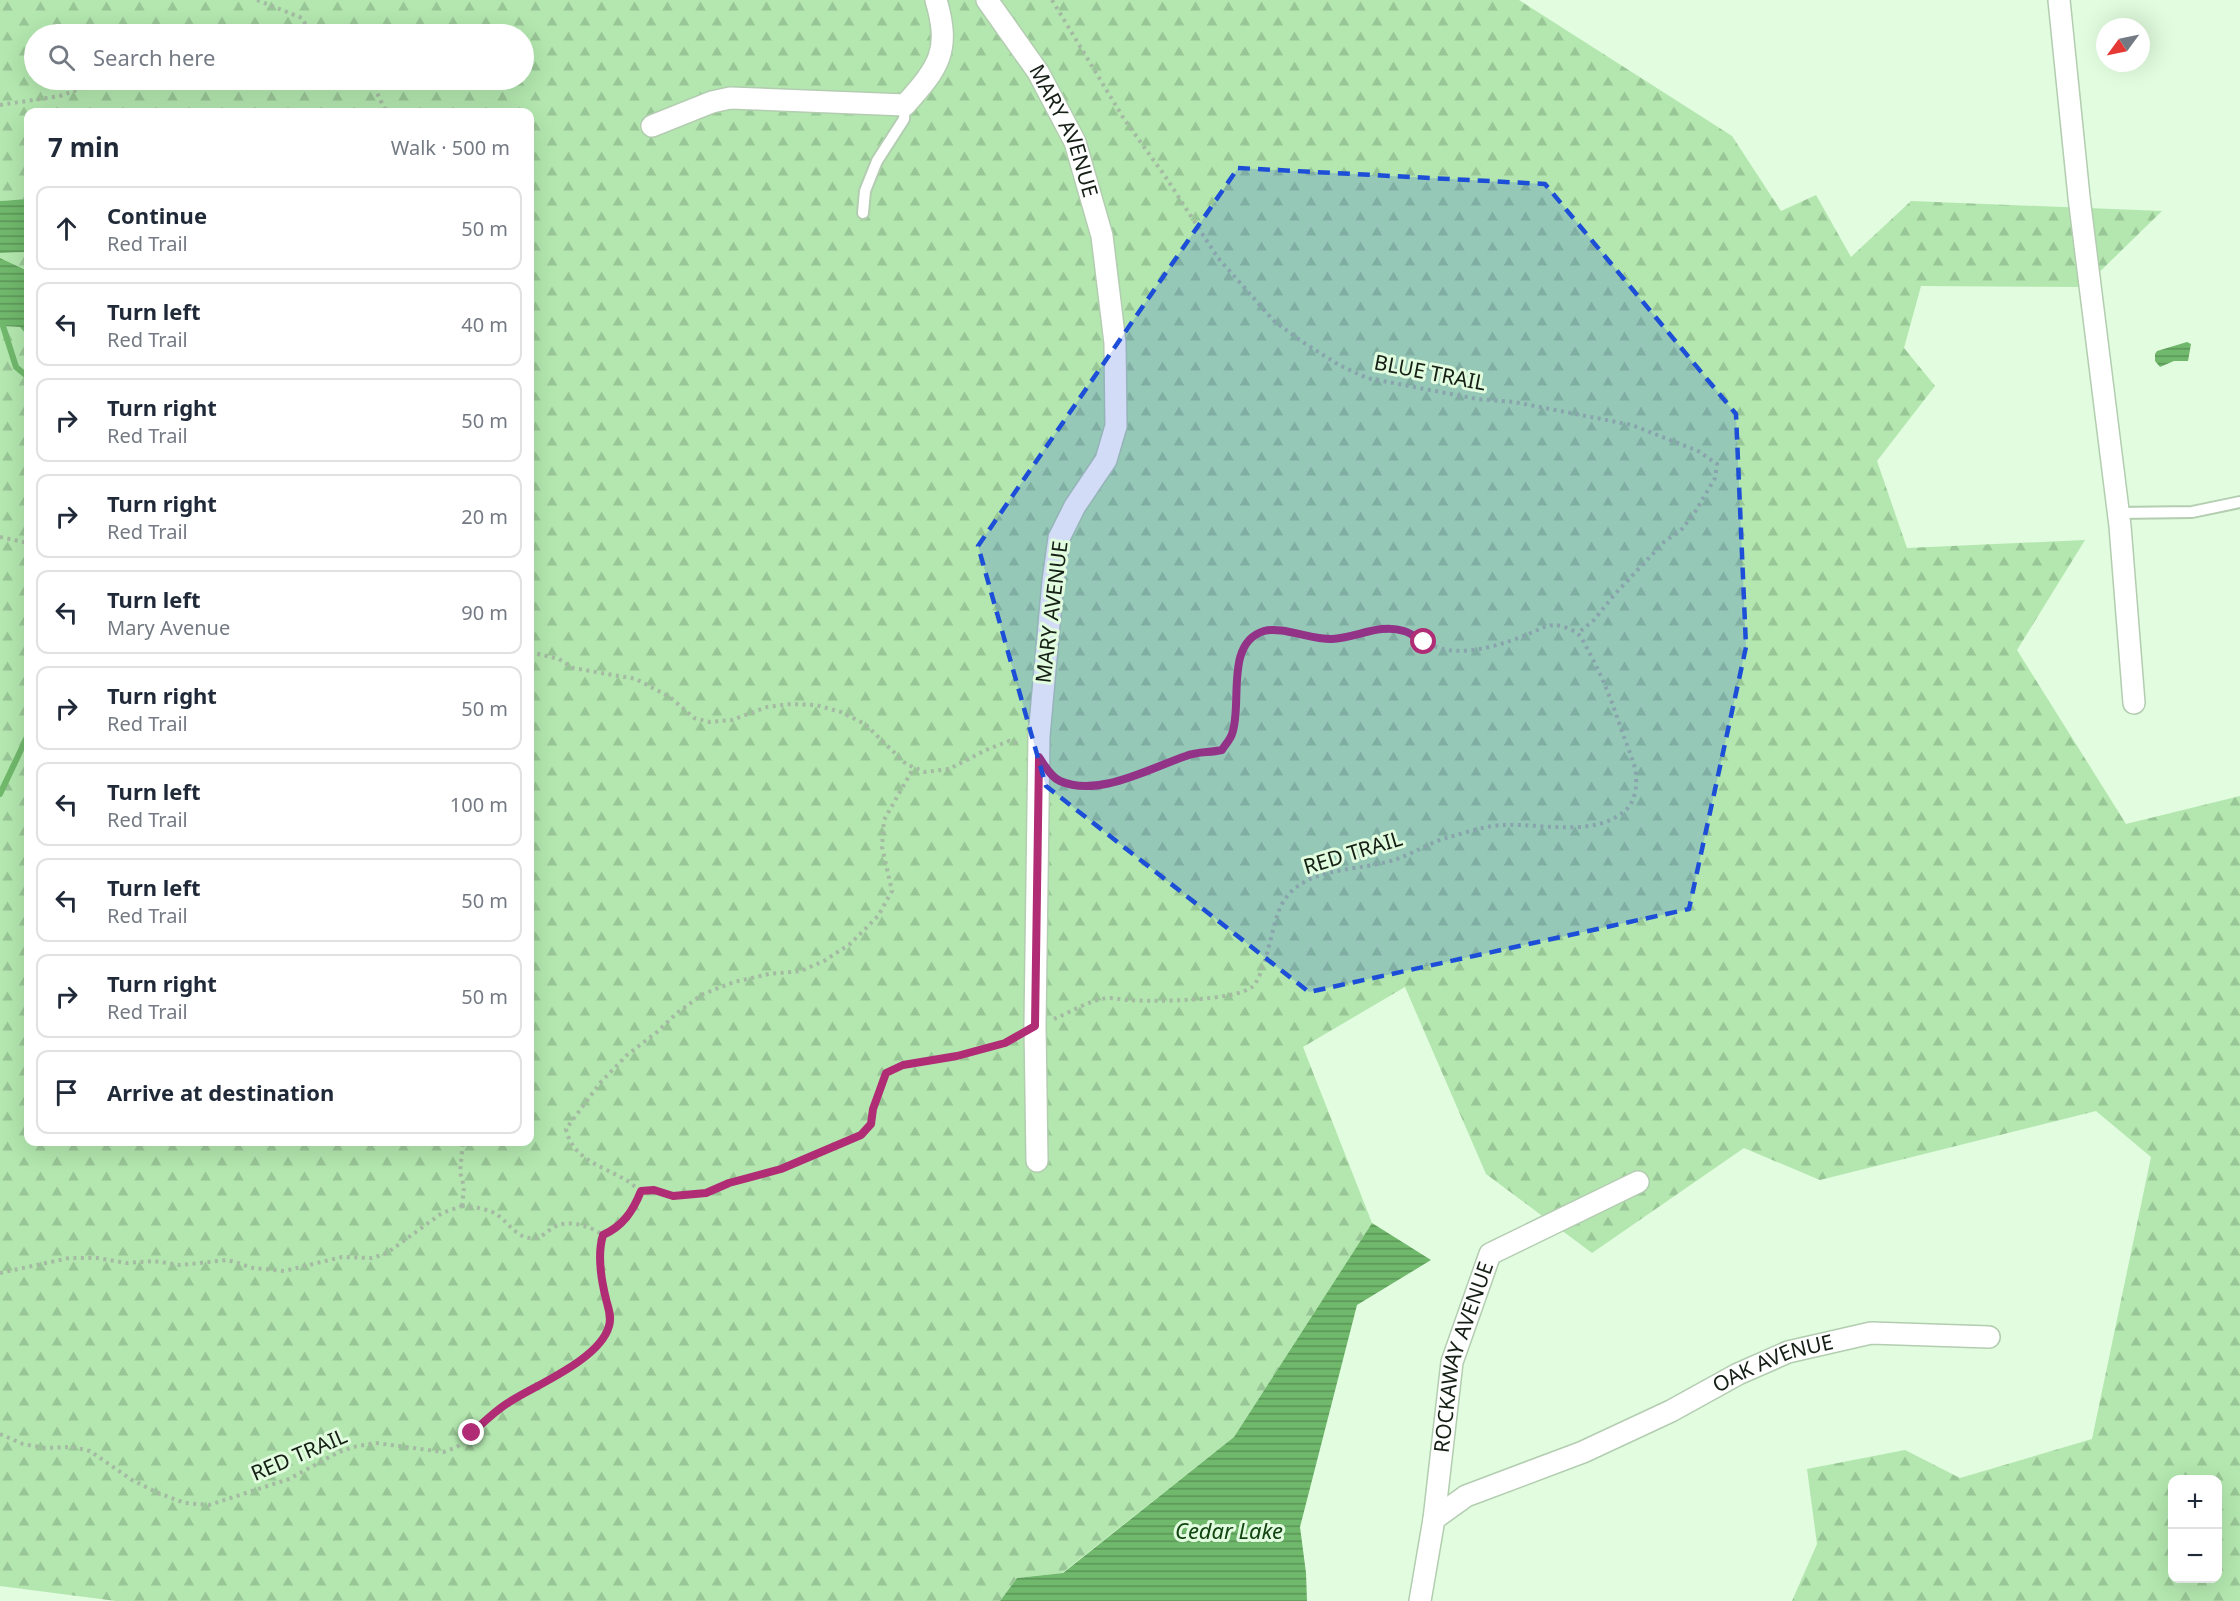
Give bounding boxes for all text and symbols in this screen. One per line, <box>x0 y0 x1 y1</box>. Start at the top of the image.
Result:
north arrow <box>2096 18 2150 72</box>
search box <box>24 24 534 90</box>
icon: search <box>45 41 78 74</box>
text: Search here <box>93 42 215 72</box>
street label: MARY AVENUE <box>1023 59 1105 200</box>
text: 7 min <box>48 129 120 165</box>
text: Walk · 500 m <box>391 134 510 161</box>
text: Continue <box>107 200 207 230</box>
icon: ahead <box>50 212 83 245</box>
text: 50 m <box>461 215 508 242</box>
text: Red Trail <box>107 230 188 257</box>
text: Turn left <box>107 296 201 326</box>
icon: left <box>50 308 83 341</box>
text: 40 m <box>461 311 508 338</box>
text: Red Trail <box>107 326 188 353</box>
street label: BLUE TRAIL <box>1372 347 1488 397</box>
text: Turn right <box>107 392 217 422</box>
icon: right <box>50 404 83 437</box>
text: 50 m <box>461 407 508 434</box>
text: Red Trail <box>107 422 188 449</box>
text: Turn right <box>107 488 217 518</box>
icon: right <box>50 500 83 533</box>
text: 20 m <box>461 503 508 530</box>
text: Red Trail <box>107 518 188 545</box>
street label: MARY AVENUE <box>1028 539 1074 684</box>
text: Turn left <box>107 584 201 614</box>
icon: left <box>50 596 83 629</box>
text: 90 m <box>461 599 508 626</box>
text: Mary Avenue <box>107 614 230 641</box>
route start <box>1410 628 1436 654</box>
text: Turn right <box>107 680 217 710</box>
icon: right <box>50 692 83 725</box>
text: 50 m <box>461 695 508 722</box>
text: Red Trail <box>107 710 188 737</box>
text: Turn left <box>107 776 201 806</box>
icon: left <box>50 788 83 821</box>
text: 100 m <box>450 791 508 818</box>
text: Red Trail <box>107 806 188 833</box>
street label: RED TRAIL <box>1300 824 1405 880</box>
text: Turn left <box>107 872 201 902</box>
icon: left <box>50 884 83 917</box>
text: 50 m <box>461 887 508 914</box>
text: Red Trail <box>107 902 188 929</box>
text: Turn right <box>107 968 217 998</box>
icon: right <box>50 980 83 1013</box>
text: 50 m <box>461 983 508 1010</box>
text: Red Trail <box>107 998 188 1025</box>
icon: arrive <box>50 1076 83 1109</box>
text: Arrive at destination <box>107 1077 334 1107</box>
street label: ROCKAWAY AVENUE <box>1427 1258 1499 1454</box>
street label: OAK AVENUE <box>1707 1327 1836 1398</box>
route end <box>458 1419 484 1445</box>
street label: RED TRAIL <box>246 1421 351 1487</box>
map controls <box>2168 1475 2222 1583</box>
button: + <box>2168 1475 2222 1529</box>
water label: Cedar Lake <box>1175 1515 1283 1545</box>
button: − <box>2168 1529 2222 1583</box>

